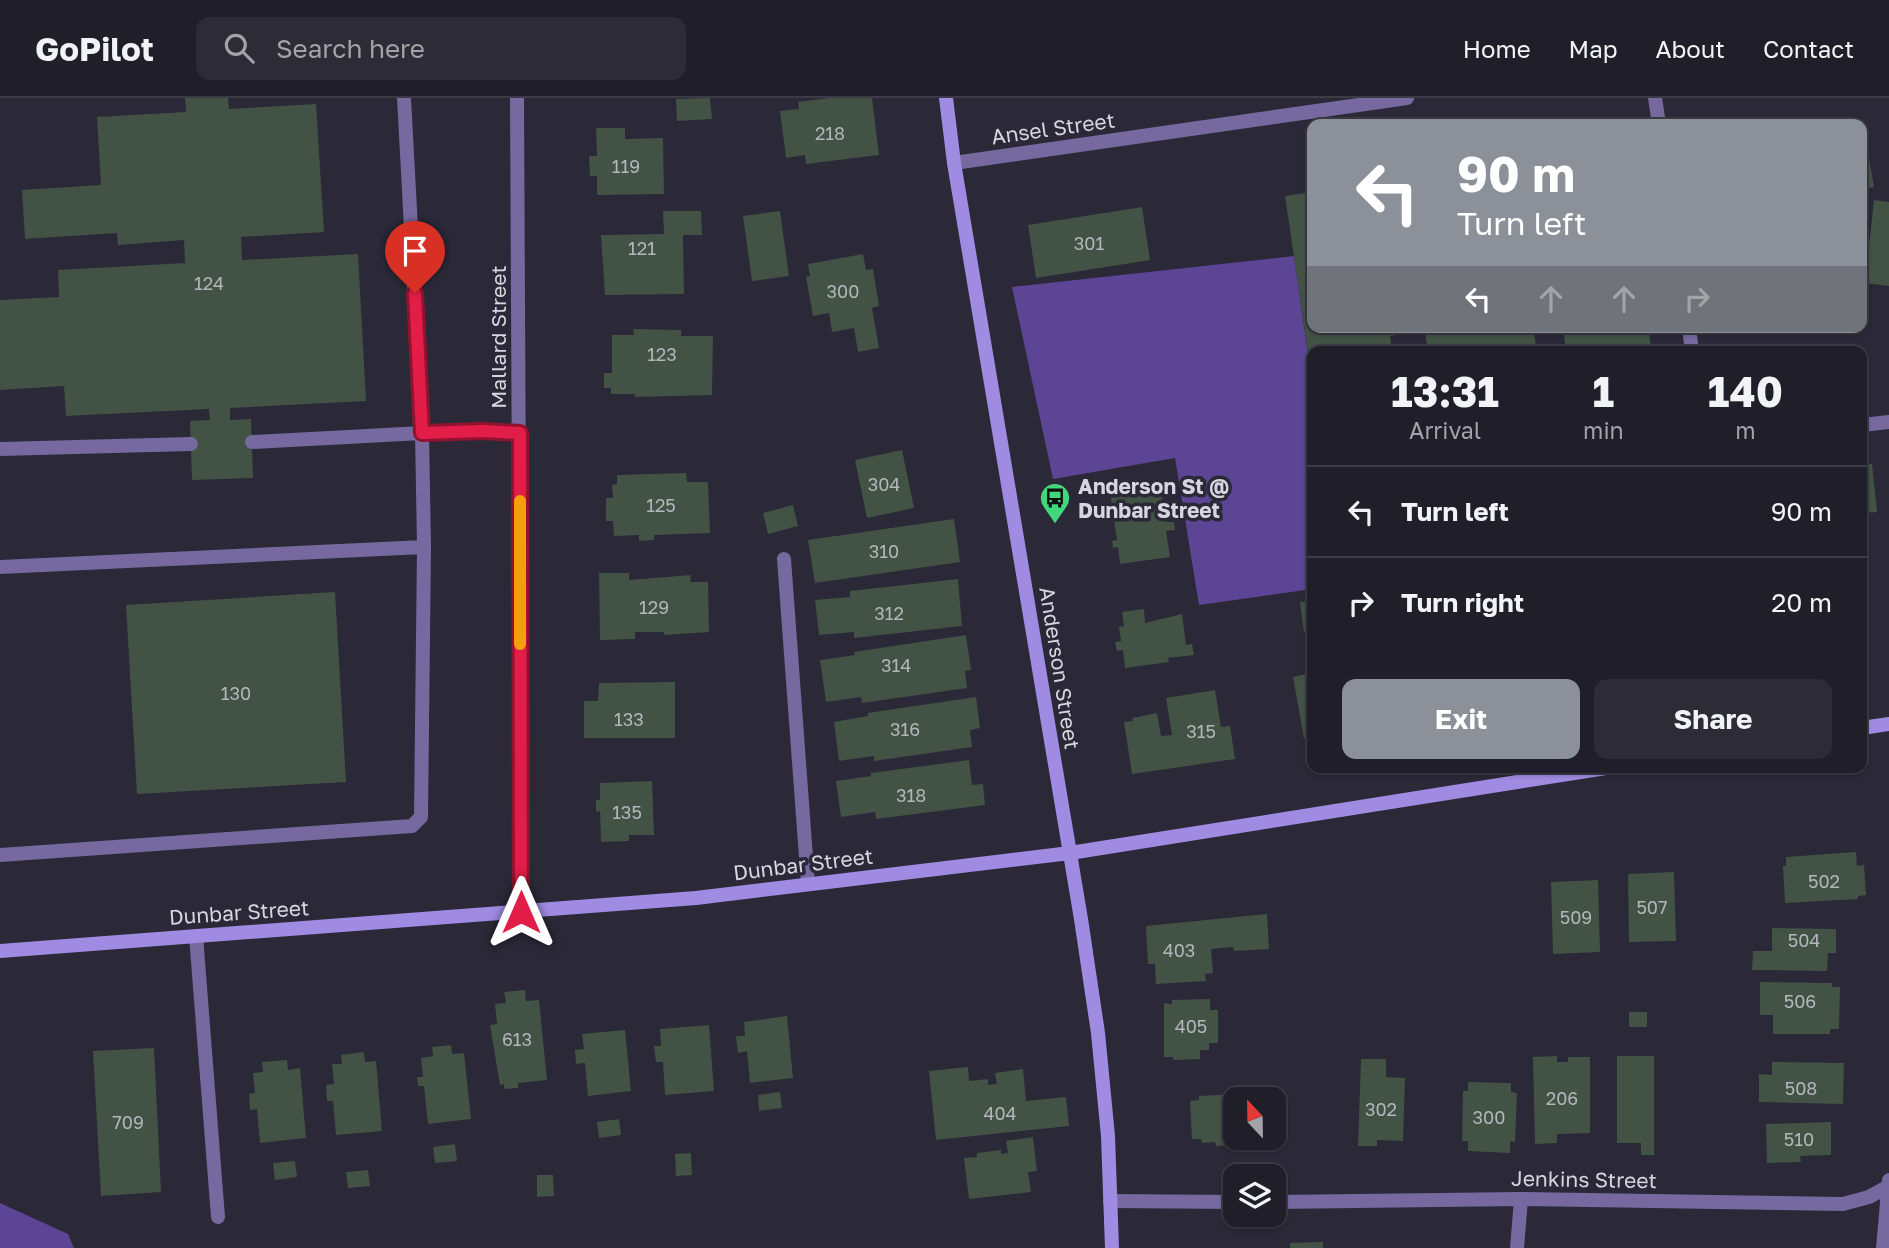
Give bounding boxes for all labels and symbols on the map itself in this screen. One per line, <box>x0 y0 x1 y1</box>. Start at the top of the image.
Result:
street label: Ansel Street <box>990 106 1116 150</box>
house number: 218 <box>815 122 845 144</box>
house number: 119 <box>612 155 640 177</box>
pin <box>385 221 445 293</box>
house number: 301 <box>1074 232 1104 254</box>
house number: 121 <box>628 237 656 259</box>
street label: Mallard Street <box>485 265 511 409</box>
house number: 124 <box>194 272 224 294</box>
house number: 300 <box>827 280 859 302</box>
house number: 123 <box>647 343 677 365</box>
house number: 304 <box>868 473 900 495</box>
place label: Anderson St @ Dunbar Street <box>1078 473 1229 523</box>
bus stop icon: Anderson St @ Dunbar Street <box>1038 481 1072 525</box>
house number: 125 <box>646 494 676 516</box>
house number: 310 <box>869 540 899 562</box>
street label: Anderson Street <box>1034 585 1086 751</box>
house number: 129 <box>639 596 669 618</box>
house number: 312 <box>874 602 904 624</box>
house number: 314 <box>881 654 911 676</box>
house number: 130 <box>221 682 251 704</box>
house number: 133 <box>614 708 644 730</box>
house number: 316 <box>890 718 920 740</box>
house number: 315 <box>1186 720 1216 742</box>
house number: 318 <box>896 784 926 806</box>
house number: 135 <box>612 801 642 823</box>
street label: Dunbar Street <box>732 843 874 885</box>
house number: 502 <box>1808 870 1840 892</box>
position arrow <box>484 875 558 949</box>
street label: Dunbar Street <box>168 894 310 930</box>
house number: 507 <box>1636 896 1668 918</box>
house number: 509 <box>1560 906 1592 928</box>
house number: 504 <box>1788 929 1820 951</box>
house number: 403 <box>1163 939 1195 961</box>
house number: 506 <box>1784 990 1816 1012</box>
house number: 405 <box>1175 1015 1207 1037</box>
house number: 613 <box>502 1028 532 1050</box>
house number: 508 <box>1785 1077 1817 1099</box>
north arrow <box>1223 1087 1286 1150</box>
house number: 206 <box>1546 1087 1578 1109</box>
house number: 302 <box>1365 1098 1397 1120</box>
house number: 404 <box>983 1102 1017 1124</box>
house number: 300 <box>1473 1106 1505 1128</box>
house number: 709 <box>112 1111 144 1133</box>
house number: 510 <box>1784 1128 1814 1150</box>
street label: Jenkins Street <box>1511 1165 1657 1193</box>

